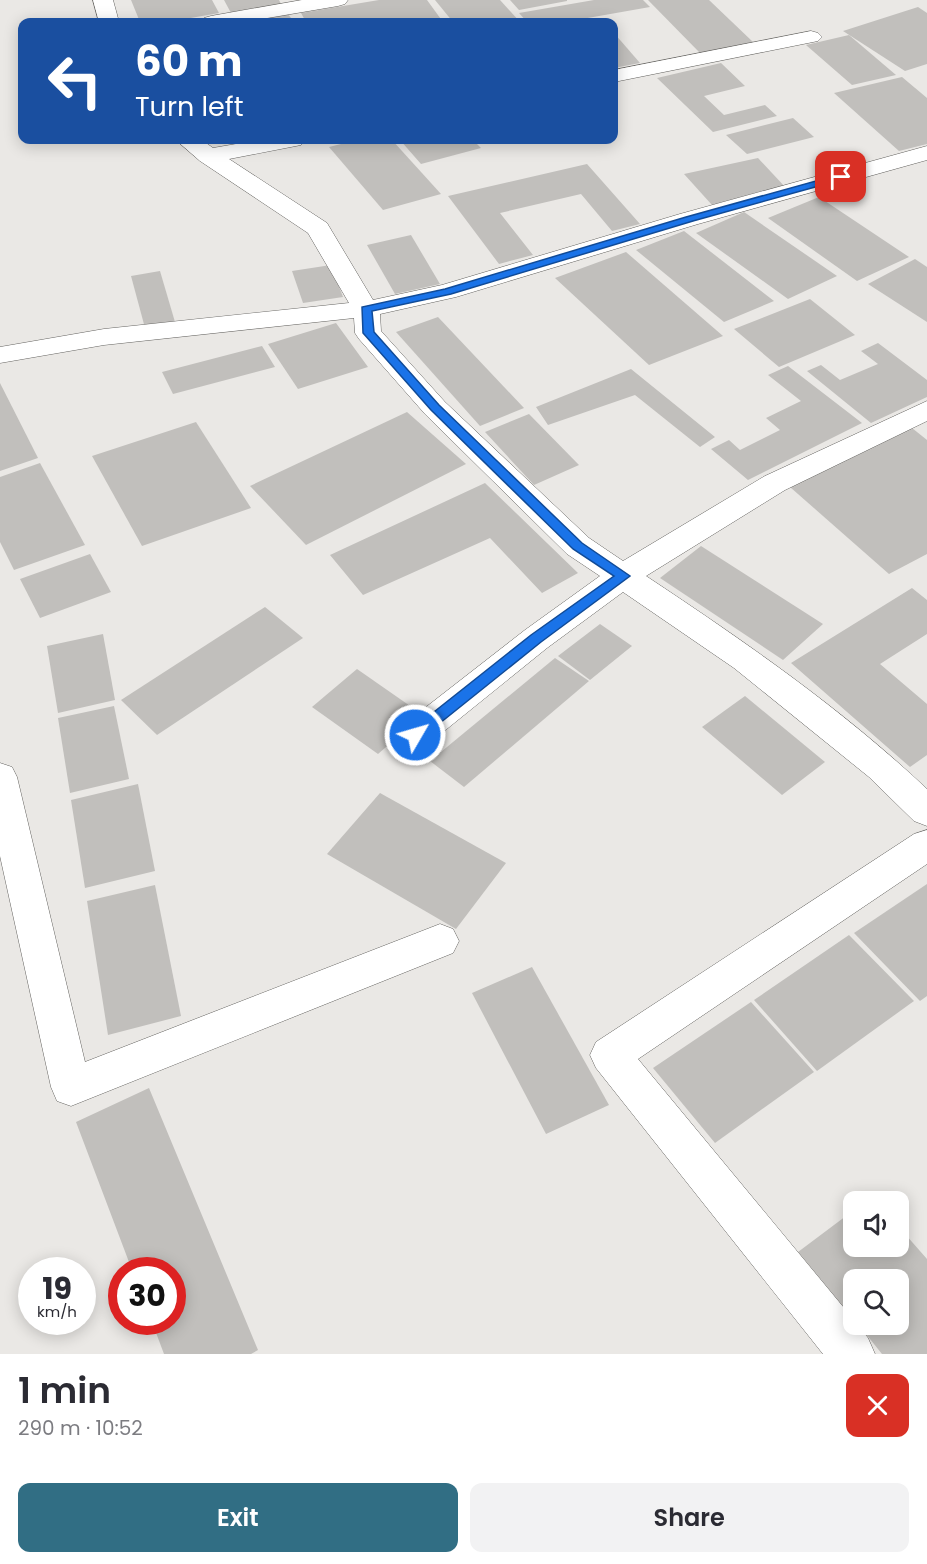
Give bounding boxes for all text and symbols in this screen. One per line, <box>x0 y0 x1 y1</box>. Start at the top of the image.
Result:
text: 60 m <box>135 32 243 91</box>
icon: left <box>36 42 114 120</box>
text: Turn left <box>135 88 244 125</box>
pin <box>815 151 866 202</box>
icon: arrive <box>824 160 857 193</box>
position arrow <box>383 703 447 767</box>
map controls <box>843 1191 909 1335</box>
button: sound <box>843 1191 909 1257</box>
speed limit sign: 30 <box>108 1257 186 1335</box>
text: 19 <box>42 1267 72 1310</box>
button: search <box>843 1269 909 1335</box>
text: km/h <box>37 1301 77 1322</box>
text: 1 min <box>18 1365 111 1416</box>
button: close <box>846 1374 909 1437</box>
text: 290 m · 10:52 <box>18 1414 143 1442</box>
button: Exit <box>18 1483 458 1552</box>
button: Share <box>470 1483 909 1552</box>

